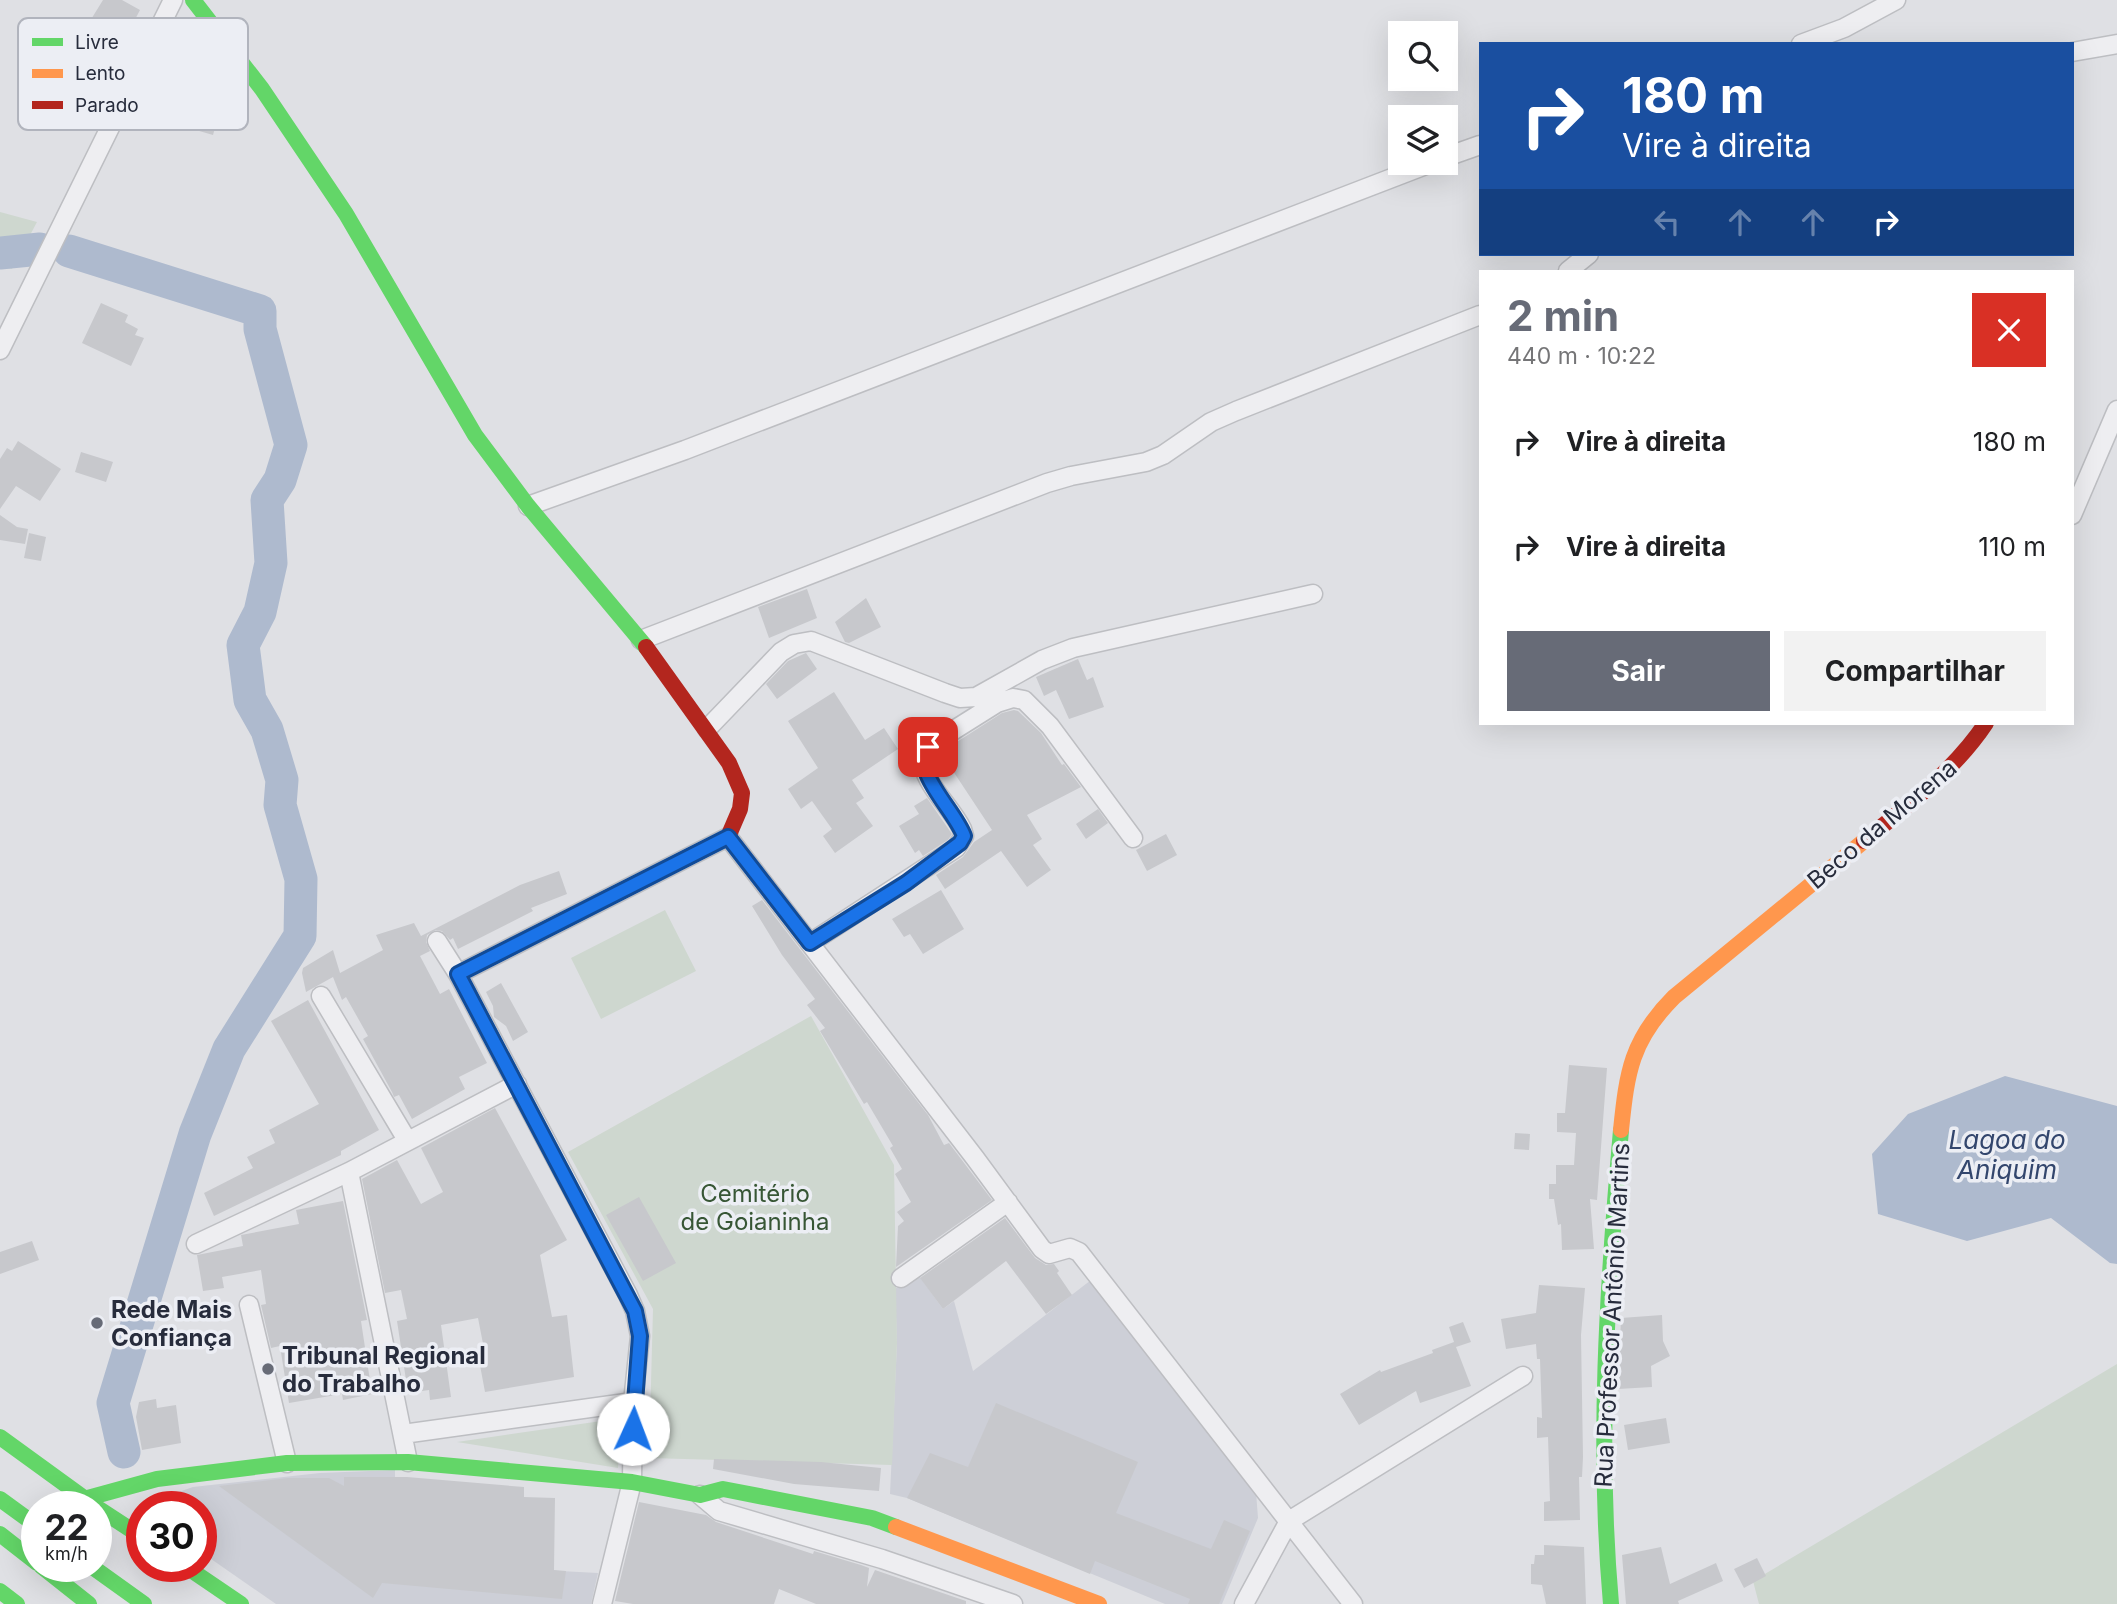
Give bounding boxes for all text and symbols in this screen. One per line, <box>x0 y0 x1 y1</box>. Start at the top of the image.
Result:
legend <box>18 18 248 130</box>
map controls <box>1388 21 1458 175</box>
button: search <box>1388 21 1458 91</box>
text: Livre <box>75 31 119 54</box>
text: Lento <box>75 62 125 85</box>
text: 180 m <box>1622 66 1764 125</box>
icon: right <box>1507 70 1598 161</box>
text: Parado <box>75 94 139 117</box>
button: layers <box>1388 105 1458 175</box>
text: Vire à direita <box>1622 126 1812 165</box>
icon: left <box>1648 203 1686 241</box>
icon: ahead <box>1721 203 1759 241</box>
icon: ahead <box>1794 203 1832 241</box>
icon: right <box>1867 203 1905 241</box>
text: 2 min <box>1507 290 1619 341</box>
button: close <box>1972 293 2046 367</box>
text: 440 m · 10:22 <box>1507 342 1656 370</box>
icon: right <box>1507 423 1545 461</box>
text: Vire à direita <box>1566 426 1726 457</box>
text: 180 m <box>1973 426 2046 457</box>
icon: right <box>1507 528 1545 566</box>
text: Vire à direita <box>1566 531 1726 562</box>
text: 110 m <box>1978 531 2046 562</box>
button: Sair <box>1507 631 1770 711</box>
button: Compartilhar <box>1784 631 2046 711</box>
pin <box>898 717 958 777</box>
icon: arrive <box>909 728 947 766</box>
street label: Beco da Morena <box>1802 753 1962 895</box>
water label: Lagoa do Aniquim <box>1948 1124 2066 1185</box>
street label: Rua Professor Antônio Martins <box>1588 1142 1636 1488</box>
park label: Cemitério de Goianinha <box>681 1179 829 1236</box>
place label: Rede Mais Confiança <box>111 1295 232 1352</box>
marker: Rede Mais Confiança <box>89 1315 105 1331</box>
place label: Tribunal Regional do Trabalho <box>282 1341 486 1398</box>
marker: Tribunal Regional do Trabalho <box>260 1361 276 1377</box>
position arrow <box>596 1392 670 1466</box>
speed limit sign: 30 <box>126 1491 217 1582</box>
text: 22 <box>44 1506 89 1548</box>
text: km/h <box>45 1543 88 1564</box>

